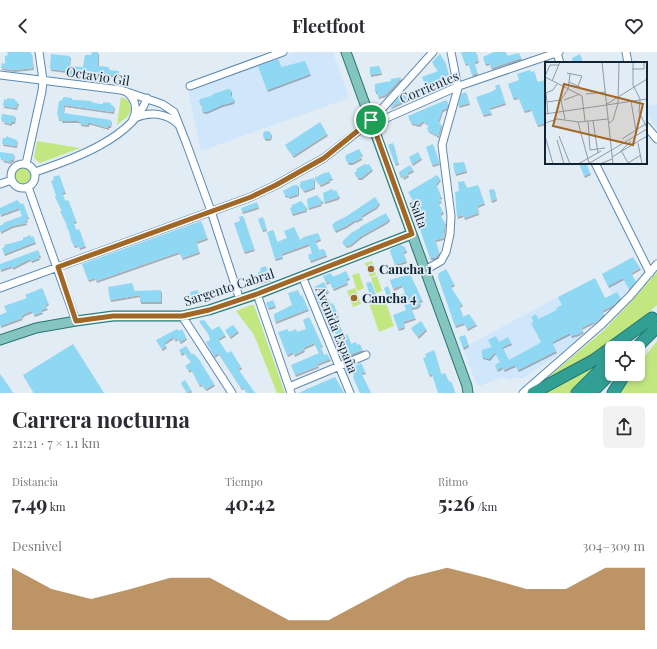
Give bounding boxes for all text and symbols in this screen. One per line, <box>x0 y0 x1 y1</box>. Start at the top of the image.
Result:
text: Fleetfoot <box>292 14 365 38</box>
icon: back <box>12 15 34 37</box>
icon: heart <box>623 15 645 37</box>
street label: Octavio Gil <box>65 62 131 89</box>
inset map <box>545 62 647 164</box>
street label: Corrientes <box>397 66 461 107</box>
pin <box>354 103 388 137</box>
icon: arrive <box>360 109 382 131</box>
street label: Salta <box>407 198 432 231</box>
place label: Cancha 1 <box>379 260 432 277</box>
street label: Sargento Cabral <box>182 264 276 309</box>
marker: Cancha 1 <box>366 264 376 274</box>
street label: Avenida España <box>312 283 363 376</box>
place label: Cancha 4 <box>362 289 417 306</box>
marker: Cancha 4 <box>349 293 359 303</box>
map controls <box>605 341 645 381</box>
button: locate <box>605 341 645 381</box>
text: Carrera nocturna <box>12 404 190 434</box>
button: share <box>603 406 645 448</box>
text: 21:21 · 7 × 1.1 km <box>12 434 100 451</box>
text: Distancia <box>12 474 58 489</box>
text: Tiempo <box>225 474 263 489</box>
text: Ritmo <box>438 474 468 489</box>
text: 7.49 <box>12 489 47 516</box>
text: 40:42 <box>225 489 275 516</box>
text: 5:26 <box>438 489 475 516</box>
text: km <box>47 499 66 514</box>
text: /km <box>475 499 497 514</box>
text: Desnivel <box>12 537 62 554</box>
text: 304–309 m <box>582 537 645 554</box>

